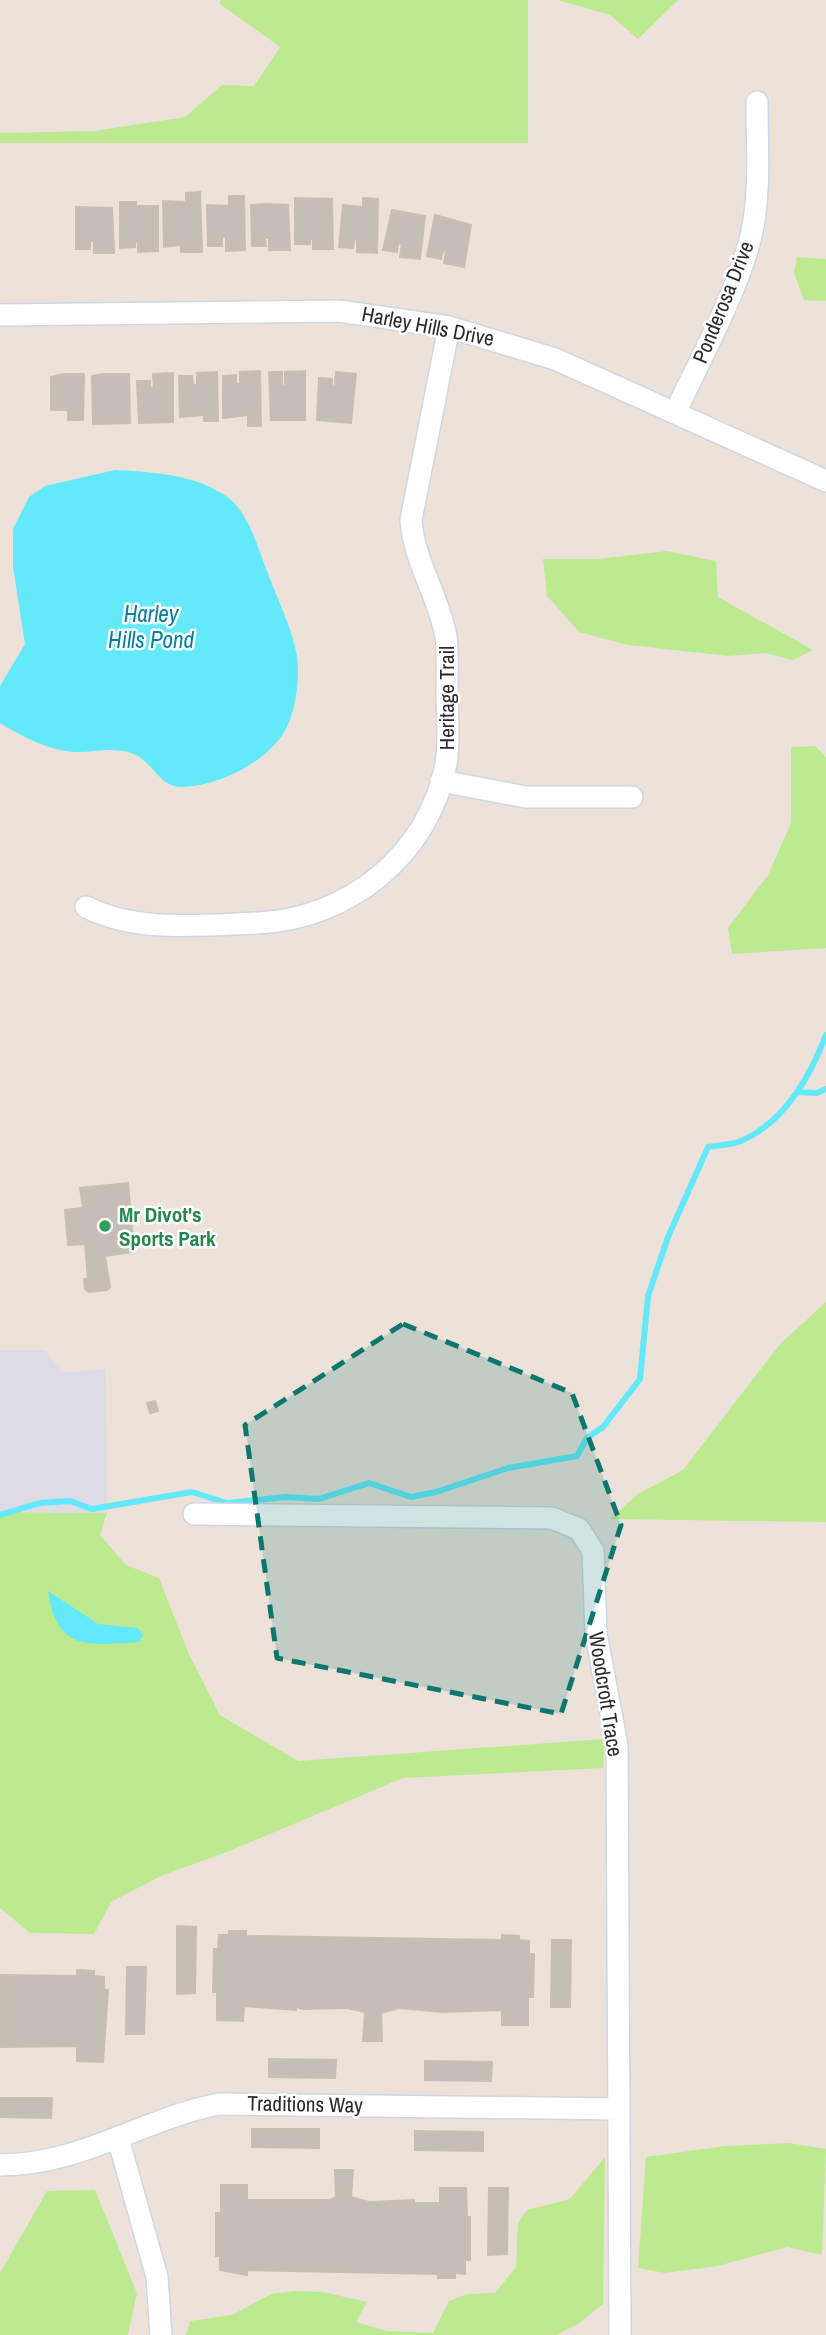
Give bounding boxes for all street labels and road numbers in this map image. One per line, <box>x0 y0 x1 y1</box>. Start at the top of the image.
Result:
street label: Ponderosa Drive <box>685 237 761 367</box>
street label: Harley Hills Drive <box>359 299 497 353</box>
street label: Heritage Trail <box>432 646 461 750</box>
street label: Woodcroft Trace <box>582 1629 630 1759</box>
street label: Traditions Way <box>247 2088 363 2120</box>

